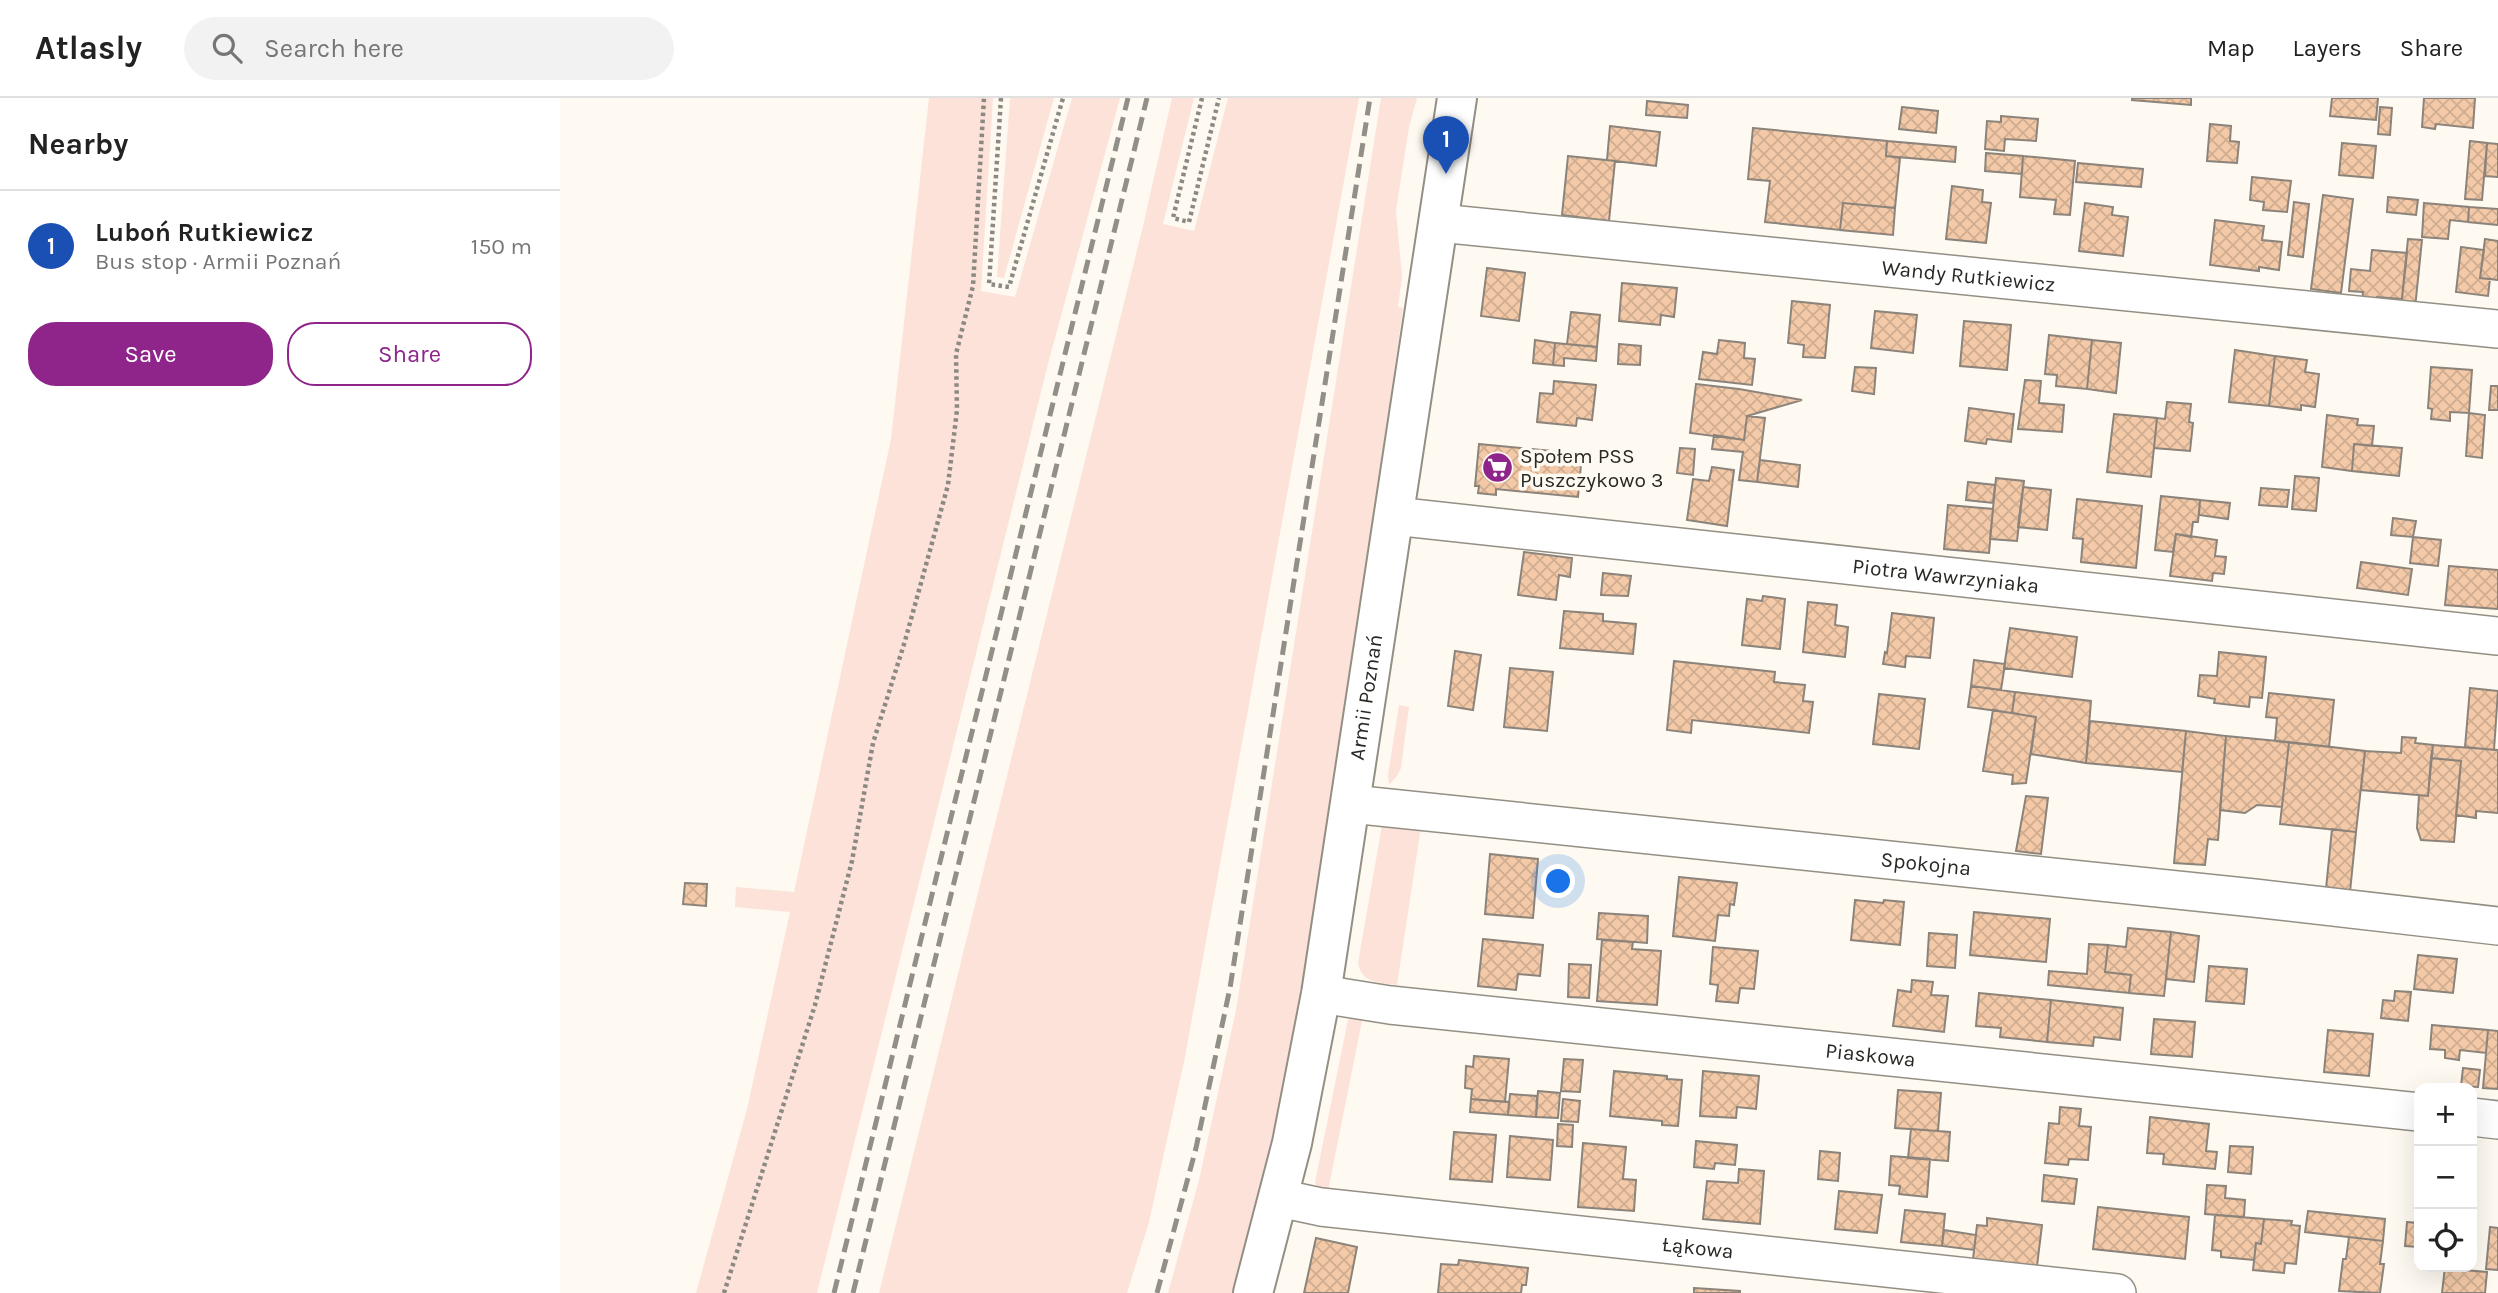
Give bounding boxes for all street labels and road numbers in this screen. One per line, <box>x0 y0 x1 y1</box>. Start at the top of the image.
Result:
street label: Wandy Rutkiewicz <box>1880 255 2056 297</box>
street label: Piotra Wawrzyniaka <box>1851 554 2040 598</box>
street label: Armii Poznań <box>1345 633 1387 762</box>
street label: Spokojna <box>1880 847 1972 880</box>
street label: Piaskowa <box>1824 1038 1917 1072</box>
street label: Łąkowa <box>1661 1232 1735 1263</box>

